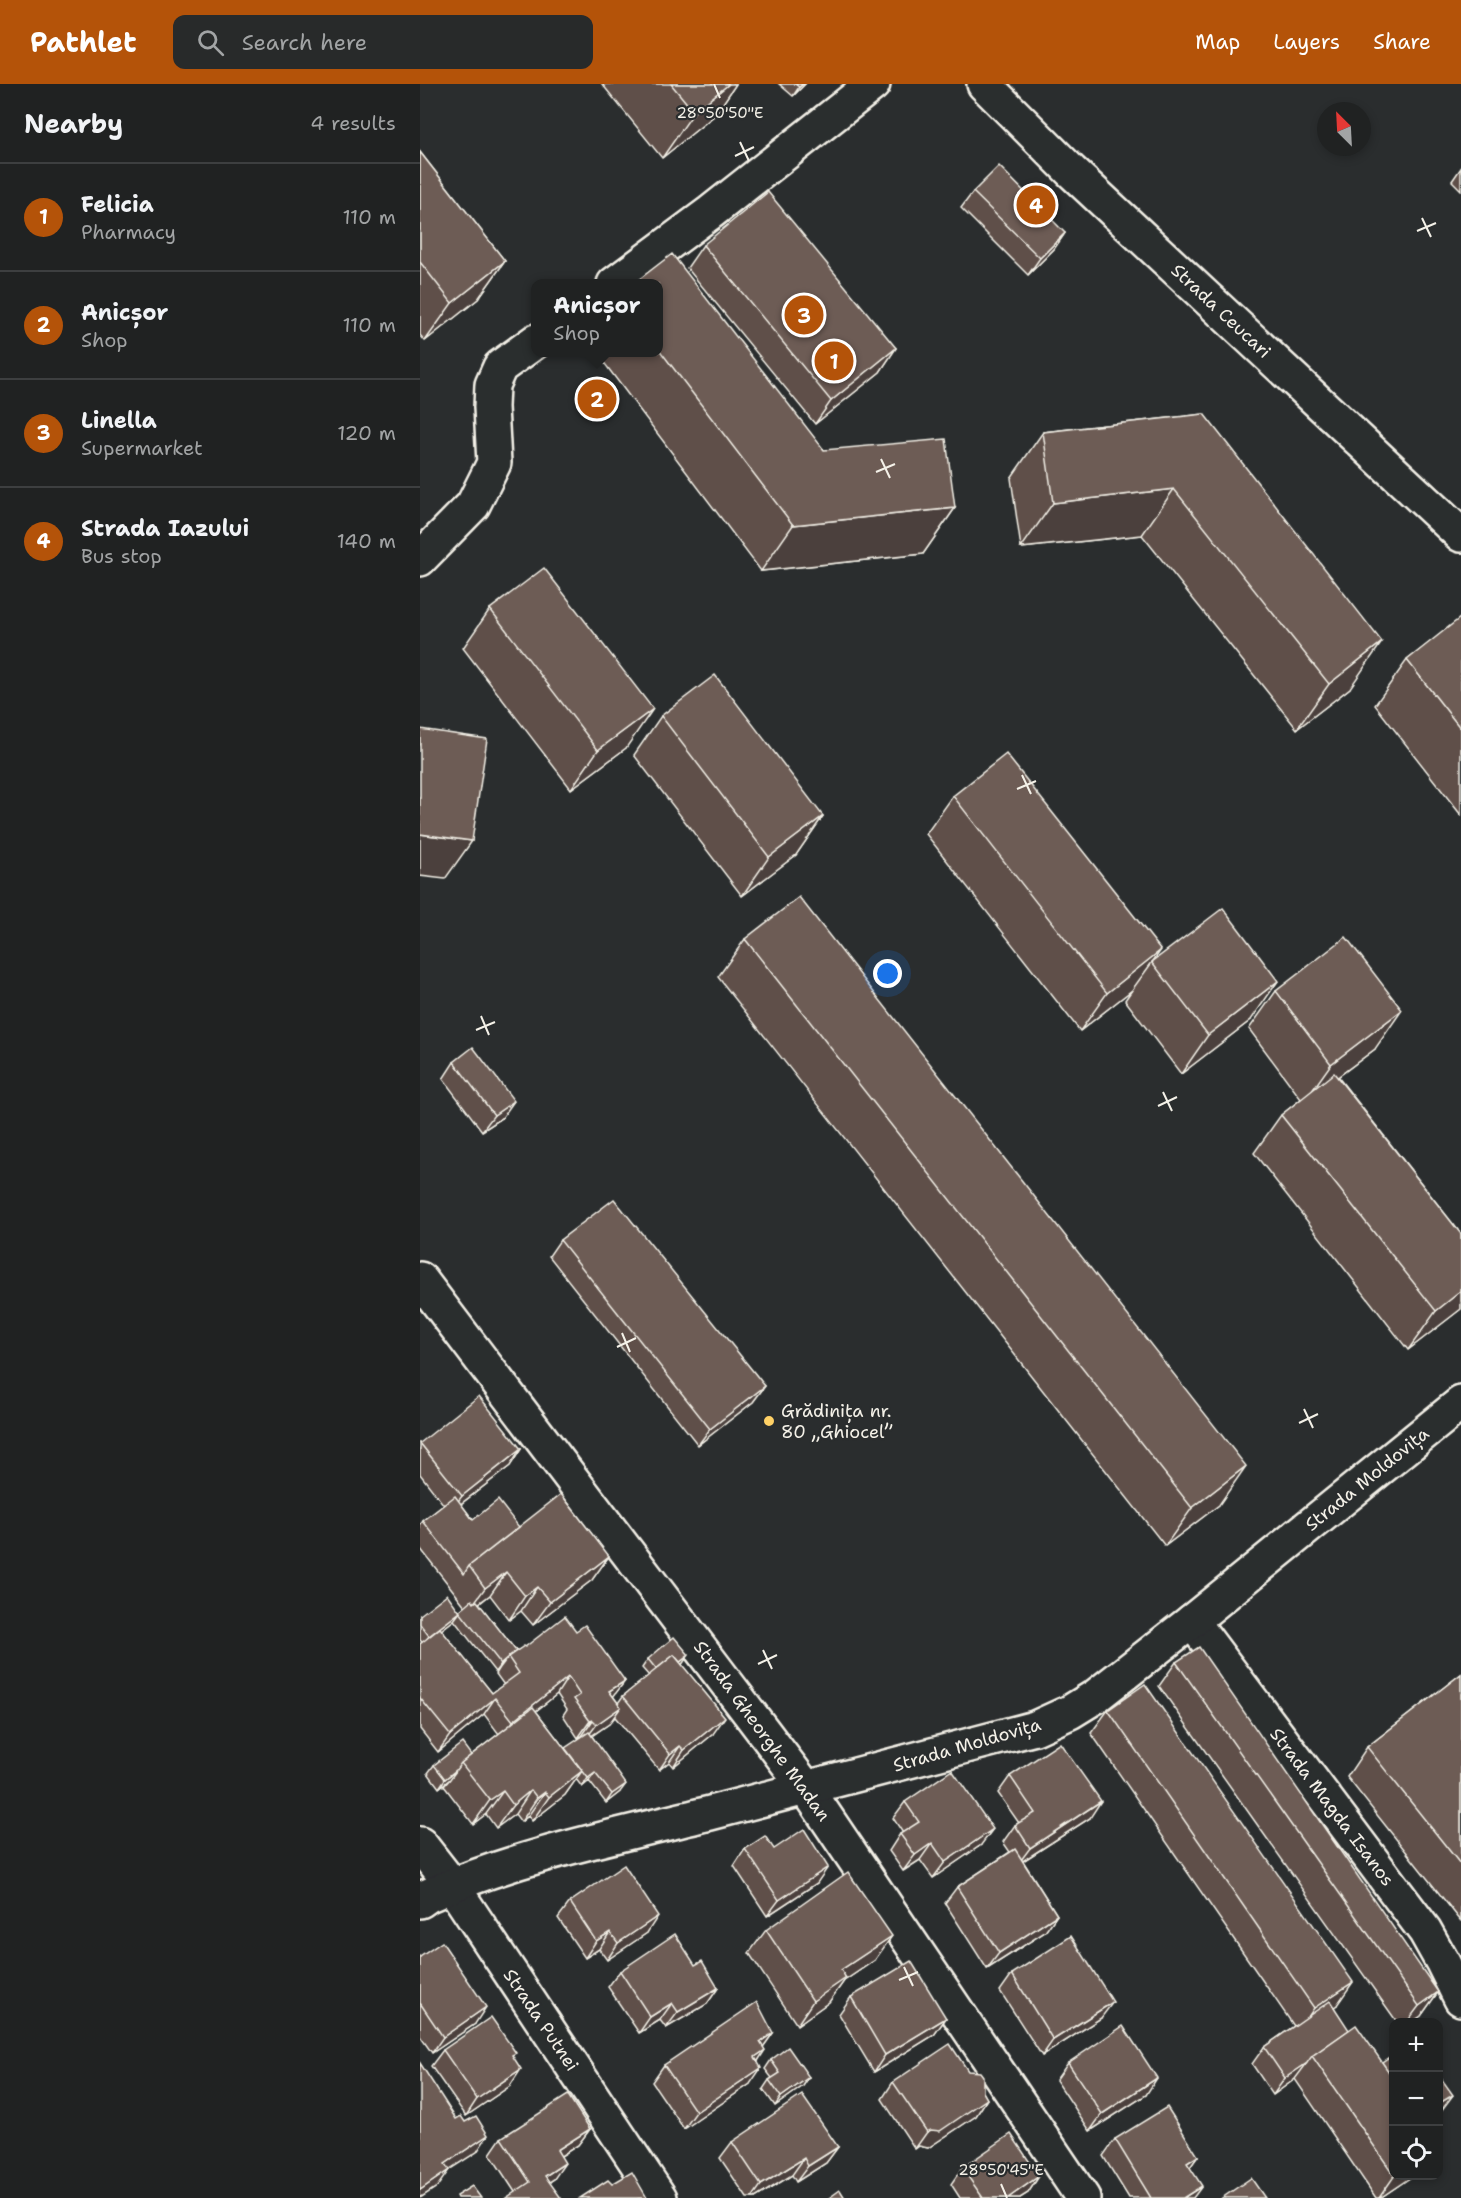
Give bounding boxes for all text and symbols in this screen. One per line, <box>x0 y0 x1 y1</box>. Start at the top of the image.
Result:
search box <box>173 15 593 69</box>
text: Pathlet <box>30 23 137 61</box>
icon: search <box>194 26 227 59</box>
text: Search here <box>242 28 367 57</box>
text: Map <box>1195 28 1240 56</box>
text: Layers <box>1273 28 1340 56</box>
text: Share <box>1373 28 1431 56</box>
north arrow <box>1317 102 1371 156</box>
text: 28°50'50"E <box>677 103 763 123</box>
text: Nearby <box>24 106 123 141</box>
text: 4 results <box>310 110 396 136</box>
pin: 4 <box>1016 182 1056 228</box>
text: Felicia <box>81 190 154 219</box>
text: 1 <box>39 204 48 230</box>
text: 110 m <box>342 204 396 230</box>
text: Pharmacy <box>81 219 176 245</box>
street label: Strada Ceucari <box>1166 258 1276 364</box>
popup <box>531 279 663 357</box>
text: Anicșor <box>553 291 641 320</box>
pin: 3 <box>784 292 824 338</box>
text: Anicșor <box>81 298 168 327</box>
text: 2 <box>37 312 51 338</box>
text: 110 m <box>342 312 396 338</box>
text: Shop <box>553 320 600 346</box>
text: Shop <box>81 327 128 353</box>
pin: 1 <box>814 338 854 384</box>
pin: 2 <box>578 376 616 422</box>
text: Linella <box>81 406 157 435</box>
text: 3 <box>37 420 51 446</box>
text: 120 m <box>337 420 396 446</box>
text: Supermarket <box>81 435 203 461</box>
text: Strada Iazului <box>81 514 249 543</box>
text: 4 <box>37 528 51 554</box>
text: 140 m <box>337 528 396 554</box>
text: Bus stop <box>81 543 162 569</box>
your location <box>873 959 902 988</box>
place label: Grădinița nr. 80 „Ghiocel” <box>781 1399 893 1444</box>
marker: Grădinița nr. 80 „Ghiocel” <box>762 1414 776 1428</box>
street label: Strada Moldovița <box>1300 1422 1434 1536</box>
street label: Strada Gheorghe Madan <box>688 1636 836 1826</box>
street label: Strada Moldovița <box>890 1712 1044 1778</box>
street label: Strada Magda Isanos <box>1265 1723 1399 1891</box>
street label: Strada Putnei <box>498 1964 584 2076</box>
map controls <box>1389 2018 1443 2180</box>
button: + <box>1389 2018 1443 2072</box>
button: − <box>1389 2072 1443 2126</box>
button: locate <box>1389 2126 1443 2180</box>
text: 28°50'45"E <box>958 2160 1044 2180</box>

